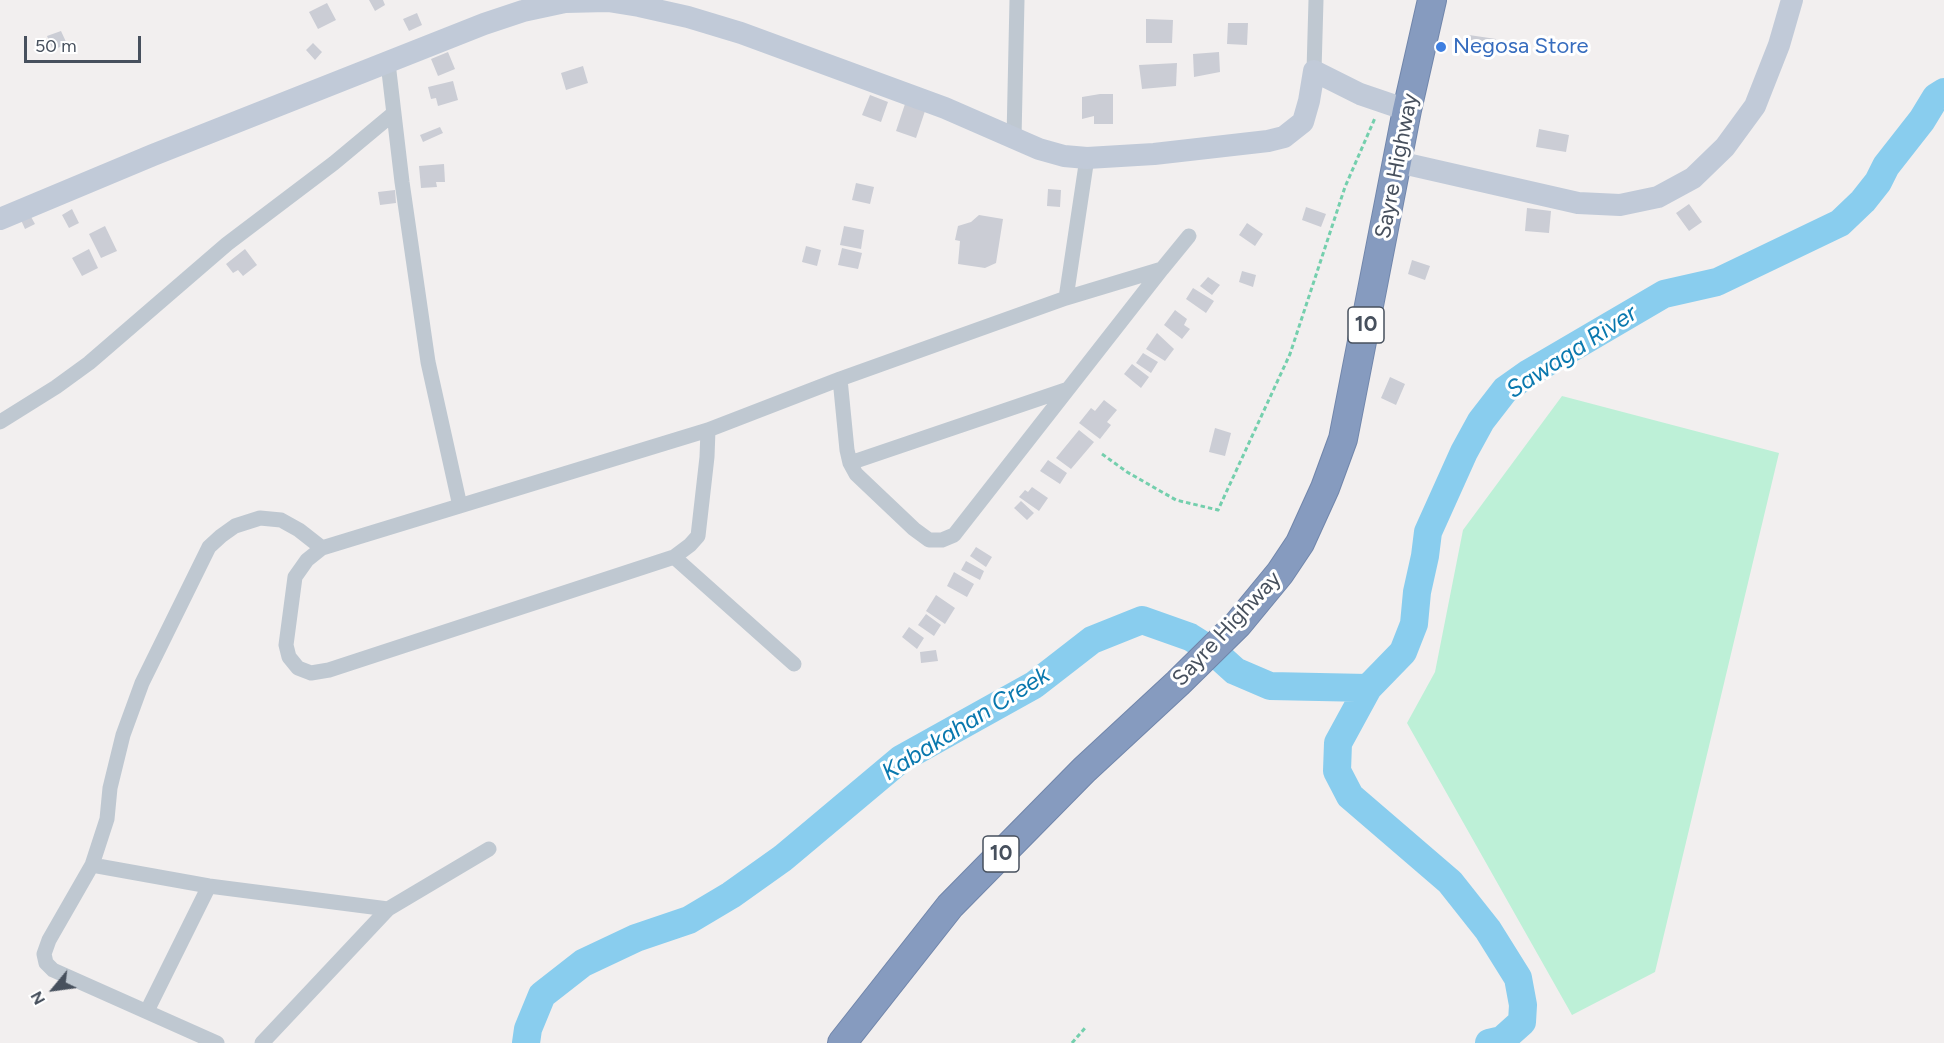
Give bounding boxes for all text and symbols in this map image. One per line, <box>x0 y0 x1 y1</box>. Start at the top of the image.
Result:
scale bar <box>27 24 144 62</box>
place label: Negosa Store <box>1453 34 1589 60</box>
text: 50 m <box>35 35 77 57</box>
marker: Negosa Store <box>1434 40 1448 54</box>
street label: Sayre Highway <box>1370 91 1424 241</box>
water label: Sawaga River <box>1501 299 1643 405</box>
road number: 10 <box>1348 307 1384 343</box>
street label: Sayre Highway <box>1167 566 1287 692</box>
water label: Kabakahan Creek <box>877 661 1055 787</box>
road number: 10 <box>983 836 1019 872</box>
north arrow <box>24 959 84 1019</box>
text: N <box>27 988 49 1008</box>

